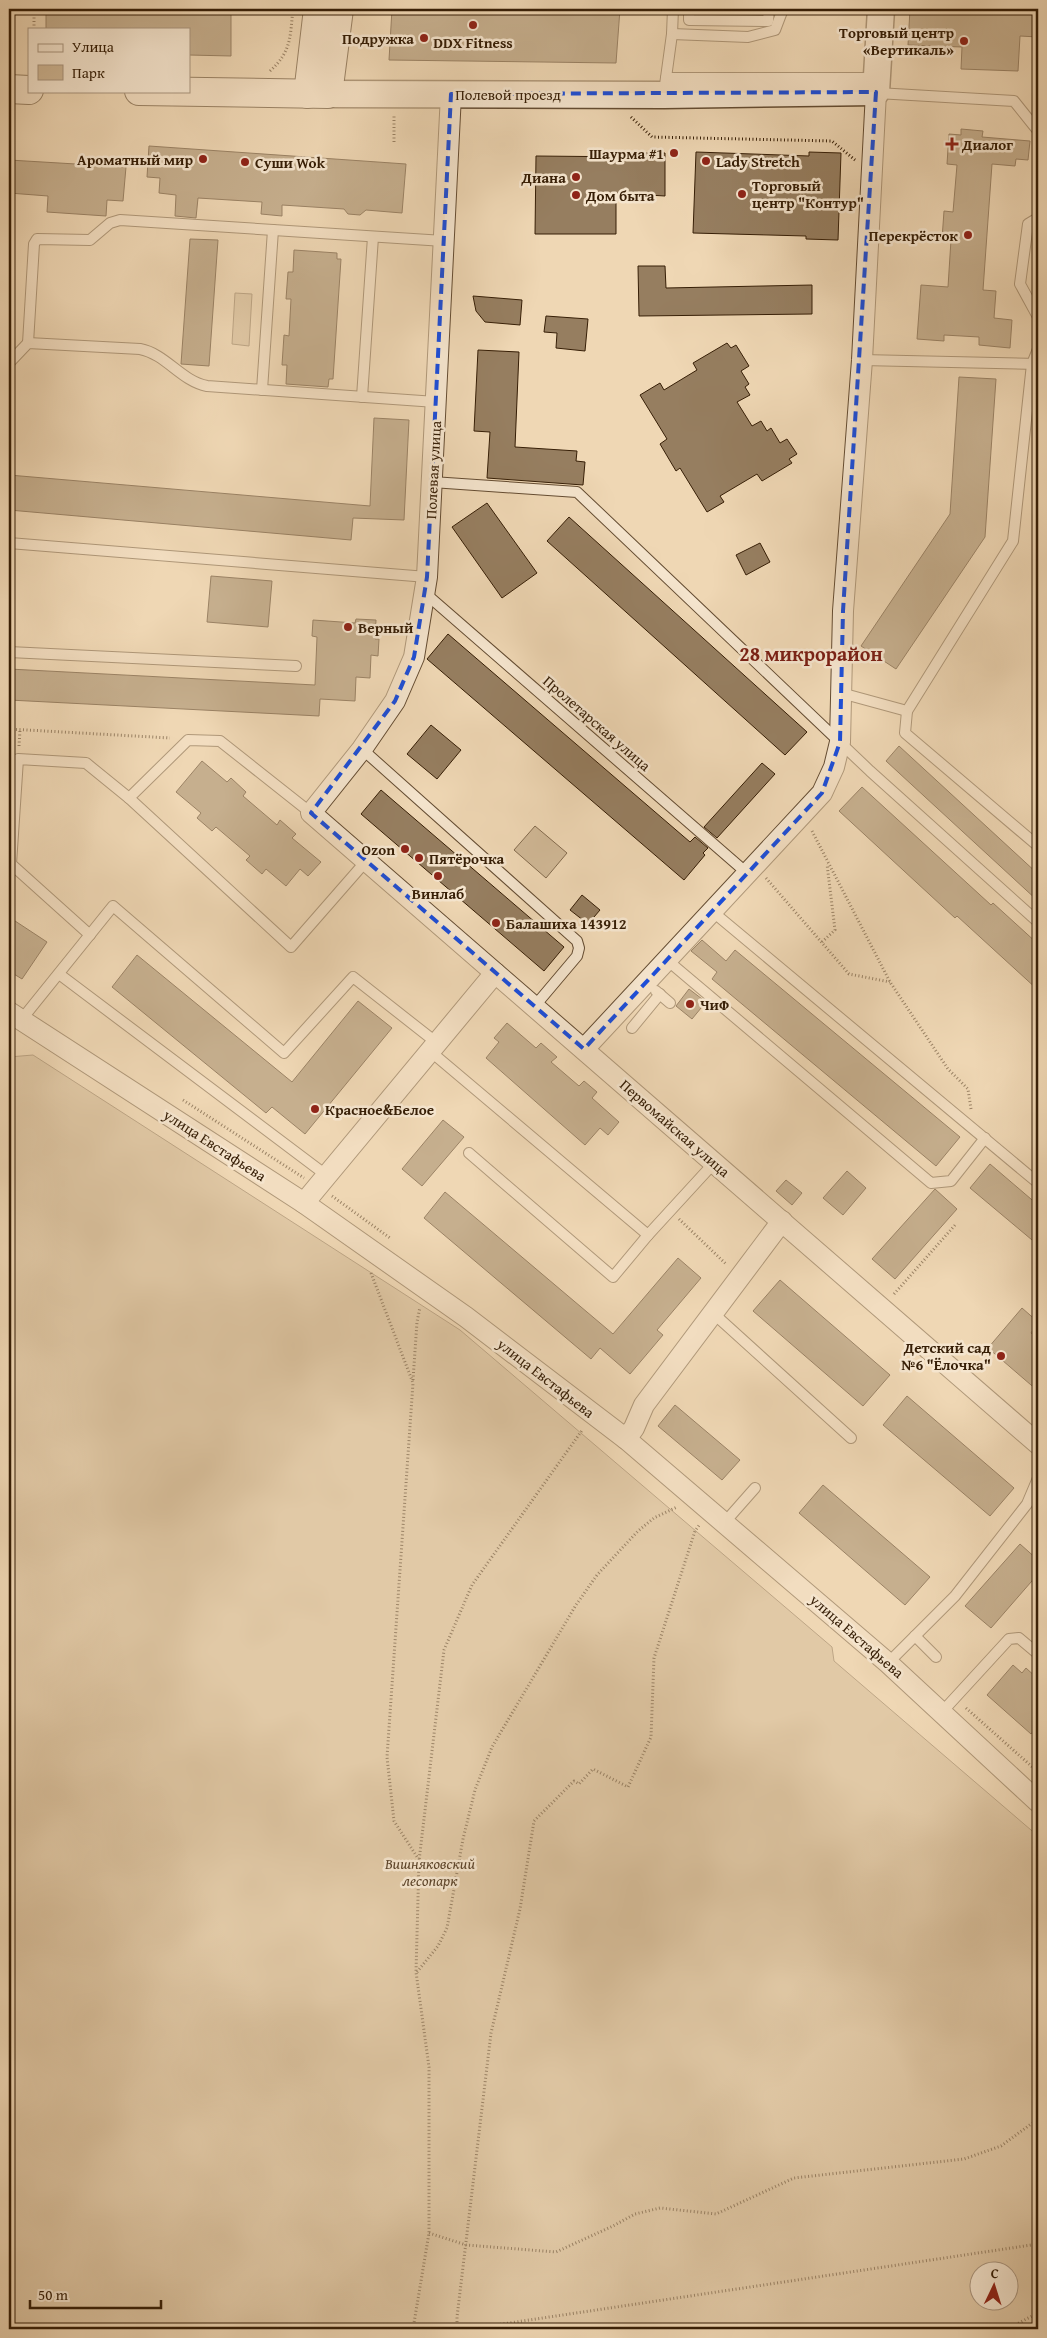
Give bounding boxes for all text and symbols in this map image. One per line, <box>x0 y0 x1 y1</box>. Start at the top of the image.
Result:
marker: DDX Fitness <box>467 19 479 31</box>
place label: Торговый центр «Вертикаль» <box>839 22 954 60</box>
legend <box>28 28 190 92</box>
place label: Подружка <box>342 28 414 49</box>
marker: Подружка <box>418 32 430 44</box>
place label: DDX Fitness <box>433 32 513 53</box>
marker: Торговый центр «Вертикаль» <box>958 35 970 47</box>
text: Улица <box>72 36 115 57</box>
text: Парк <box>72 62 105 83</box>
street label: Полевой проезд <box>455 84 561 105</box>
place label: Диалог <box>961 134 1013 155</box>
marker: Диалог <box>946 138 958 150</box>
place label: Шаурма #1 <box>589 143 664 164</box>
marker: Шаурма #1 <box>668 147 680 159</box>
place label: Ароматный мир <box>77 149 193 170</box>
place label: Lady Stretch <box>716 151 800 172</box>
place label: Суши Wok <box>255 152 325 173</box>
marker: Ароматный мир <box>197 153 209 165</box>
marker: Lady Stretch <box>700 155 712 167</box>
marker: Суши Wok <box>239 156 251 168</box>
place label: Диана <box>521 167 566 188</box>
marker: Диана <box>570 171 582 183</box>
place label: Торговый центр "Контур" <box>752 175 864 213</box>
place label: Дом быта <box>585 185 655 206</box>
marker: Торговый центр "Контур" <box>736 188 748 200</box>
marker: Дом быта <box>570 189 582 201</box>
place label: Перекрёсток <box>869 225 958 246</box>
marker: Перекрёсток <box>962 229 974 241</box>
street label: Полевая улица <box>420 419 446 520</box>
place label: Верный <box>358 617 414 638</box>
marker: Верный <box>342 621 354 633</box>
district label: 28 микрорайон <box>739 639 883 668</box>
street label: Пролетарская улица <box>539 670 656 776</box>
place label: Ozon <box>362 839 395 860</box>
marker: Ozon <box>399 843 411 855</box>
place label: Пятёрочка <box>429 848 505 869</box>
marker: Пятёрочка <box>413 852 425 864</box>
marker: Винлаб <box>432 870 444 882</box>
place label: Винлаб <box>412 883 464 904</box>
place label: Балашиха 143912 <box>506 913 627 934</box>
marker: Балашиха 143912 <box>490 917 502 929</box>
place label: ЧиФ <box>700 994 729 1015</box>
marker: ЧиФ <box>684 998 696 1010</box>
street label: Первомайская улица <box>615 1074 735 1182</box>
place label: Красное&Белое <box>325 1099 434 1120</box>
street label: улица Евстафьева <box>159 1103 271 1187</box>
marker: Красное&Белое <box>309 1103 321 1115</box>
street label: улица Евстафьева <box>492 1333 600 1423</box>
place label: Детский сад №6 "Ёлочка" <box>901 1337 991 1375</box>
marker: Детский сад №6 "Ёлочка" <box>995 1350 1007 1362</box>
street label: улица Евстафьева <box>805 1589 909 1683</box>
park label: Вишняковский лесопарк <box>384 1853 475 1891</box>
north arrow <box>970 2260 1020 2310</box>
text: С <box>990 2263 1000 2283</box>
scale bar <box>30 2278 161 2310</box>
text: 50 m <box>38 2284 69 2305</box>

